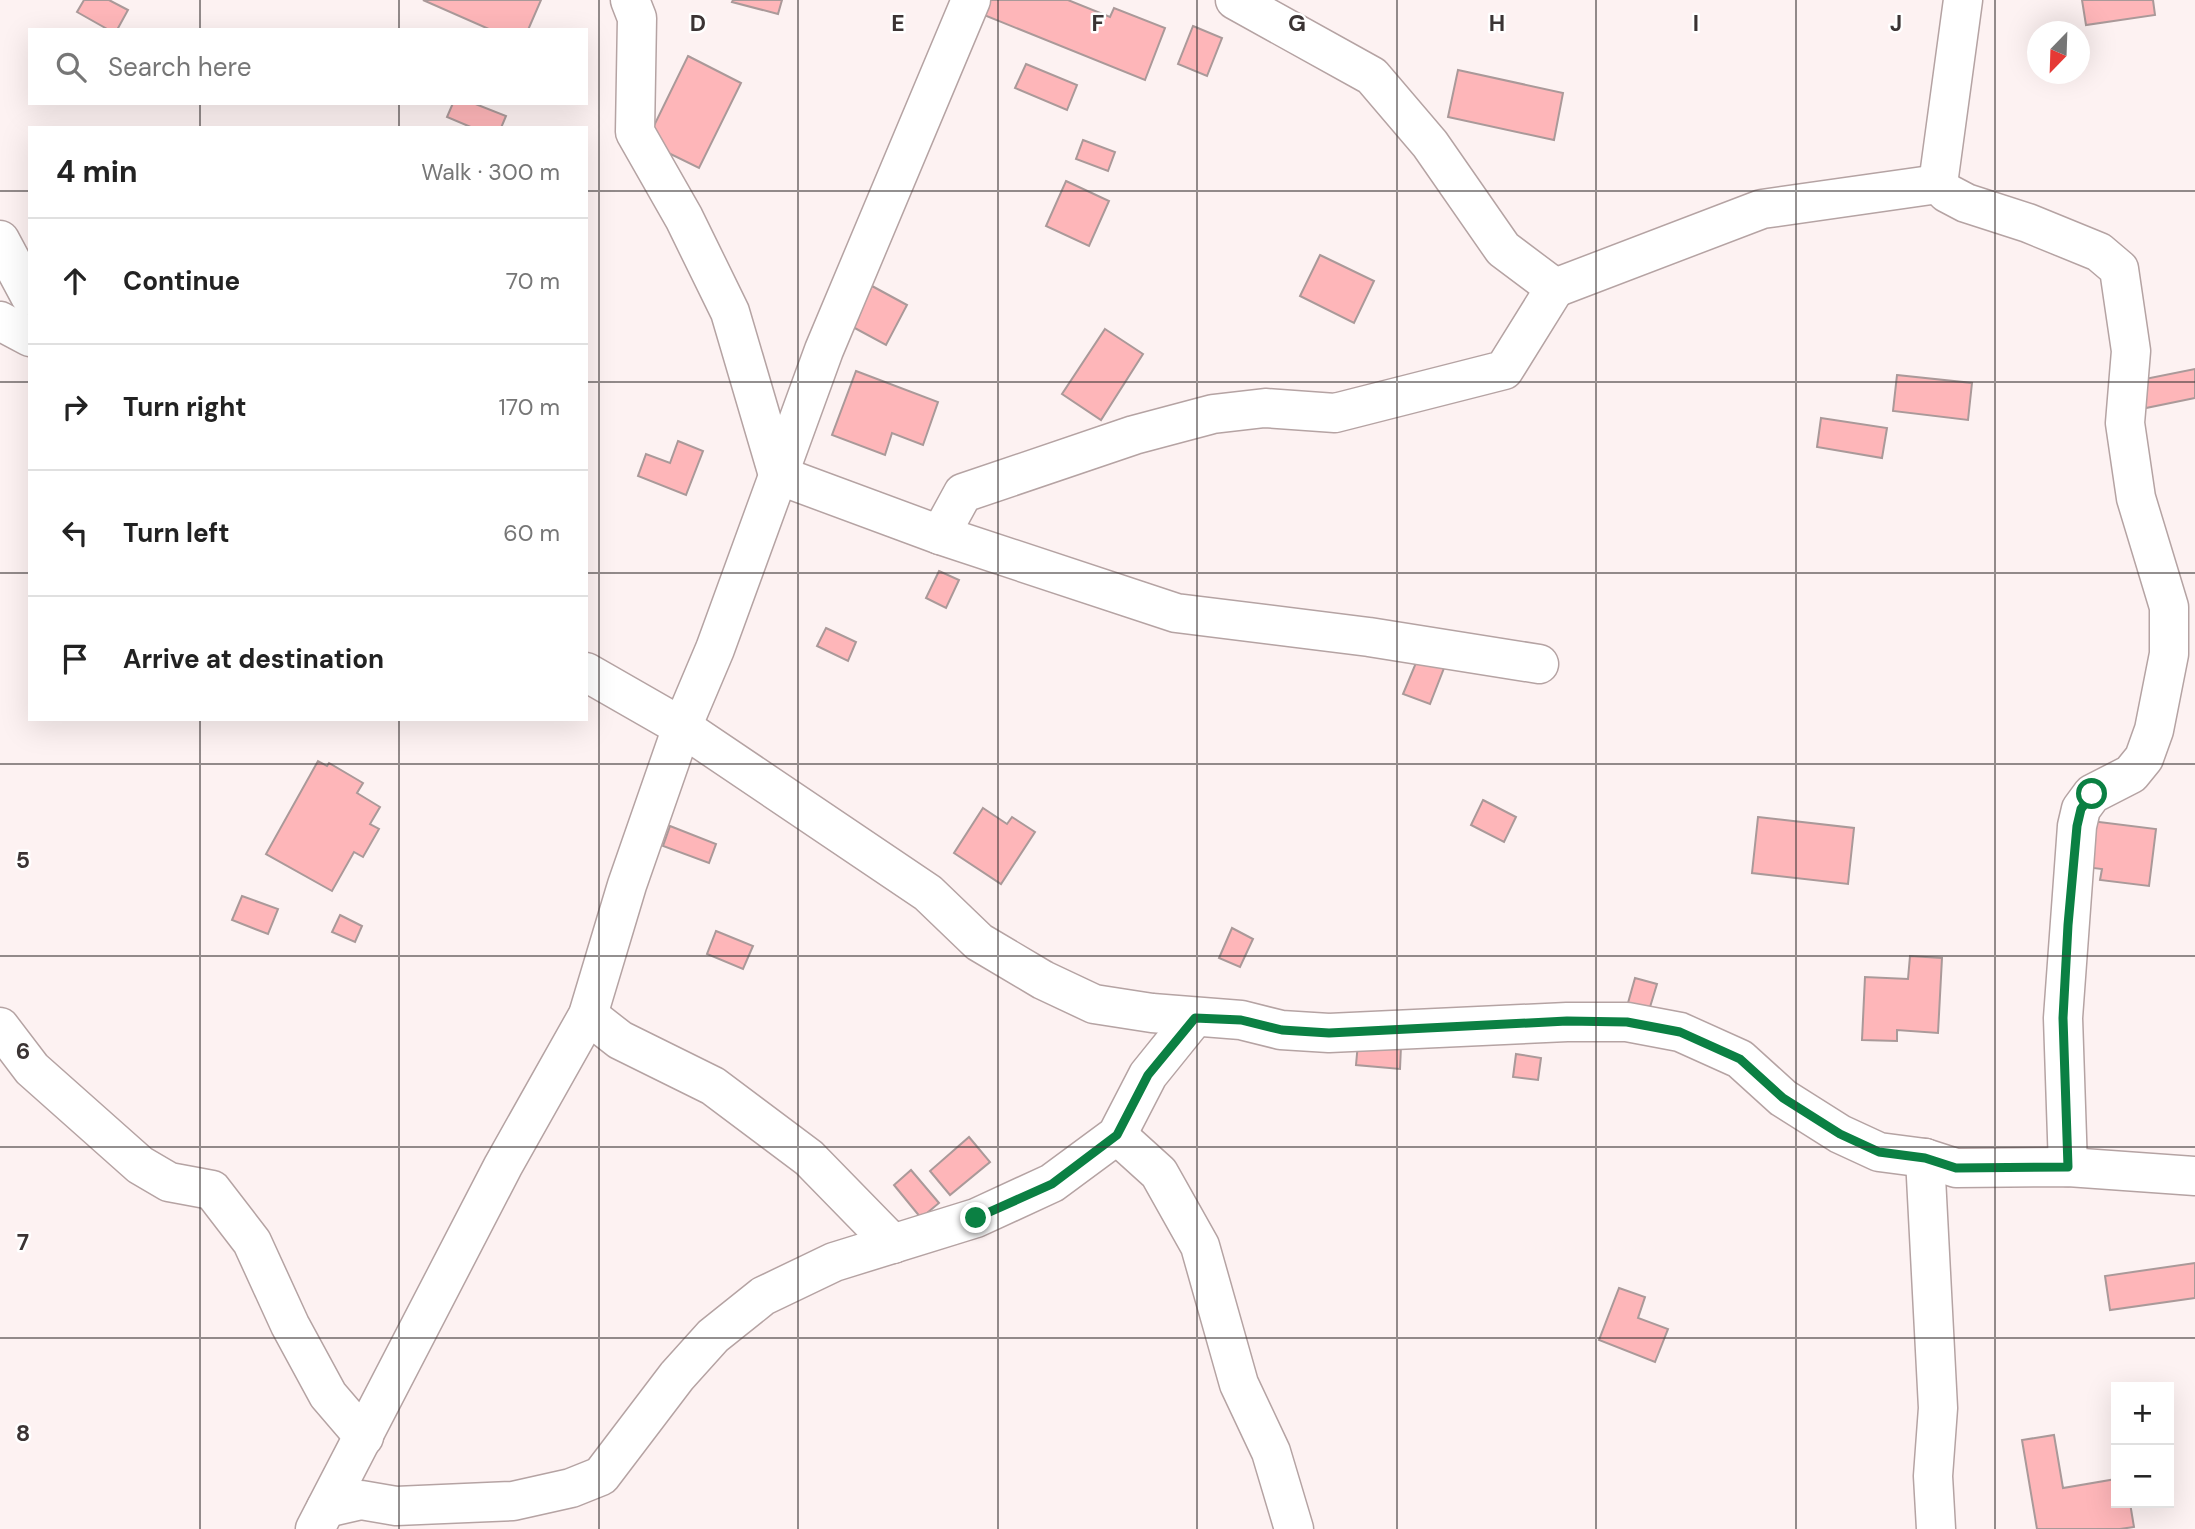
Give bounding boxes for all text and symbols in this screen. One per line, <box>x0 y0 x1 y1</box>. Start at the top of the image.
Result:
text: D <box>690 8 706 38</box>
text: E <box>891 8 905 38</box>
text: F <box>1092 8 1105 38</box>
text: G <box>1288 8 1306 38</box>
text: H <box>1489 8 1505 38</box>
text: I <box>1693 8 1699 38</box>
text: J <box>1890 8 1902 38</box>
north arrow <box>2027 21 2090 84</box>
search box <box>28 28 588 105</box>
icon: search <box>52 48 90 86</box>
text: Search here <box>108 50 251 84</box>
text: 4 min <box>56 152 138 191</box>
text: Walk · 300 m <box>421 157 560 187</box>
icon: ahead <box>56 262 94 300</box>
text: Continue <box>123 264 240 298</box>
text: 70 m <box>506 266 560 296</box>
icon: right <box>56 388 94 426</box>
text: Turn right <box>123 390 247 424</box>
text: 170 m <box>499 392 560 422</box>
icon: left <box>56 514 94 552</box>
text: Turn left <box>123 516 230 550</box>
text: 60 m <box>503 518 560 548</box>
icon: arrive <box>56 640 94 678</box>
text: Arrive at destination <box>123 642 384 676</box>
route start <box>2076 778 2107 809</box>
text: 5 <box>16 845 30 875</box>
text: 6 <box>16 1036 30 1066</box>
route end <box>960 1202 991 1233</box>
text: 7 <box>17 1227 29 1257</box>
map controls <box>2111 1382 2174 1508</box>
button: + <box>2111 1382 2174 1445</box>
text: 8 <box>16 1418 30 1448</box>
button: − <box>2111 1445 2174 1508</box>

